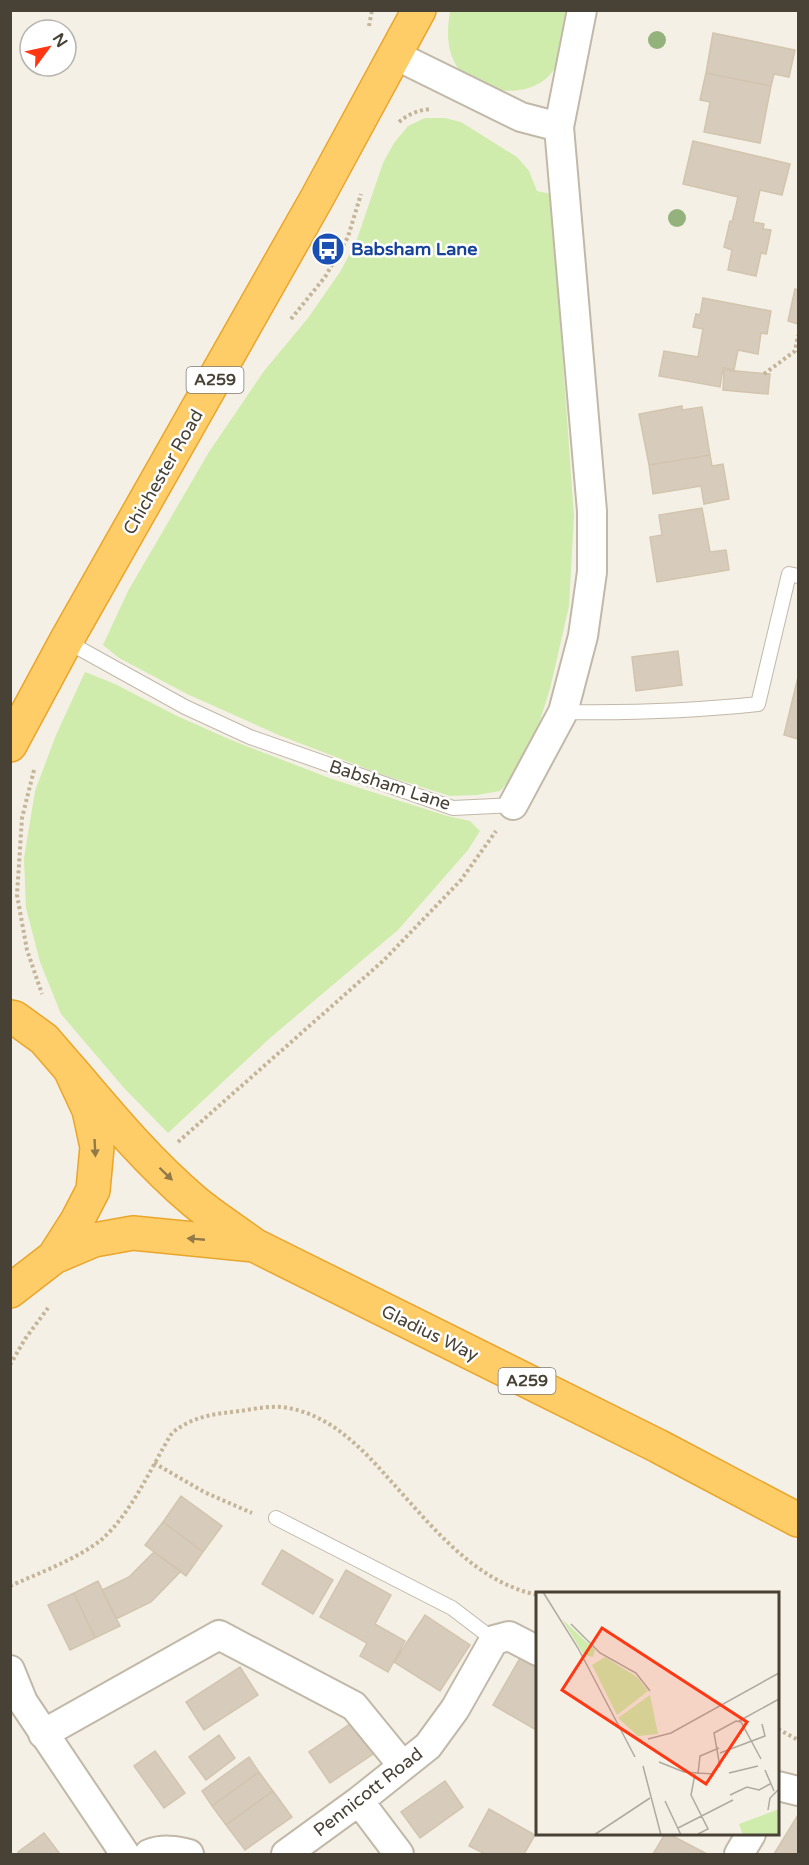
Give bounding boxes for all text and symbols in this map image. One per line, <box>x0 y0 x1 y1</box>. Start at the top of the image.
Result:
north arrow <box>18 18 78 78</box>
text: N <box>48 30 72 51</box>
bus stop icon: Babsham Lane <box>310 231 346 267</box>
place label: Babsham Lane <box>351 238 478 260</box>
road number: A259 <box>186 367 244 393</box>
street label: Chichester Road <box>118 405 208 539</box>
street label: Babsham Lane <box>326 755 454 815</box>
one-way arrow <box>90 1138 100 1157</box>
one-way arrow <box>159 1167 174 1181</box>
one-way arrow <box>186 1234 205 1244</box>
street label: Gladius Way <box>378 1300 483 1366</box>
road number: A259 <box>498 1368 556 1394</box>
inset map <box>536 1592 779 1835</box>
street label: Pennicott Road <box>309 1743 427 1841</box>

